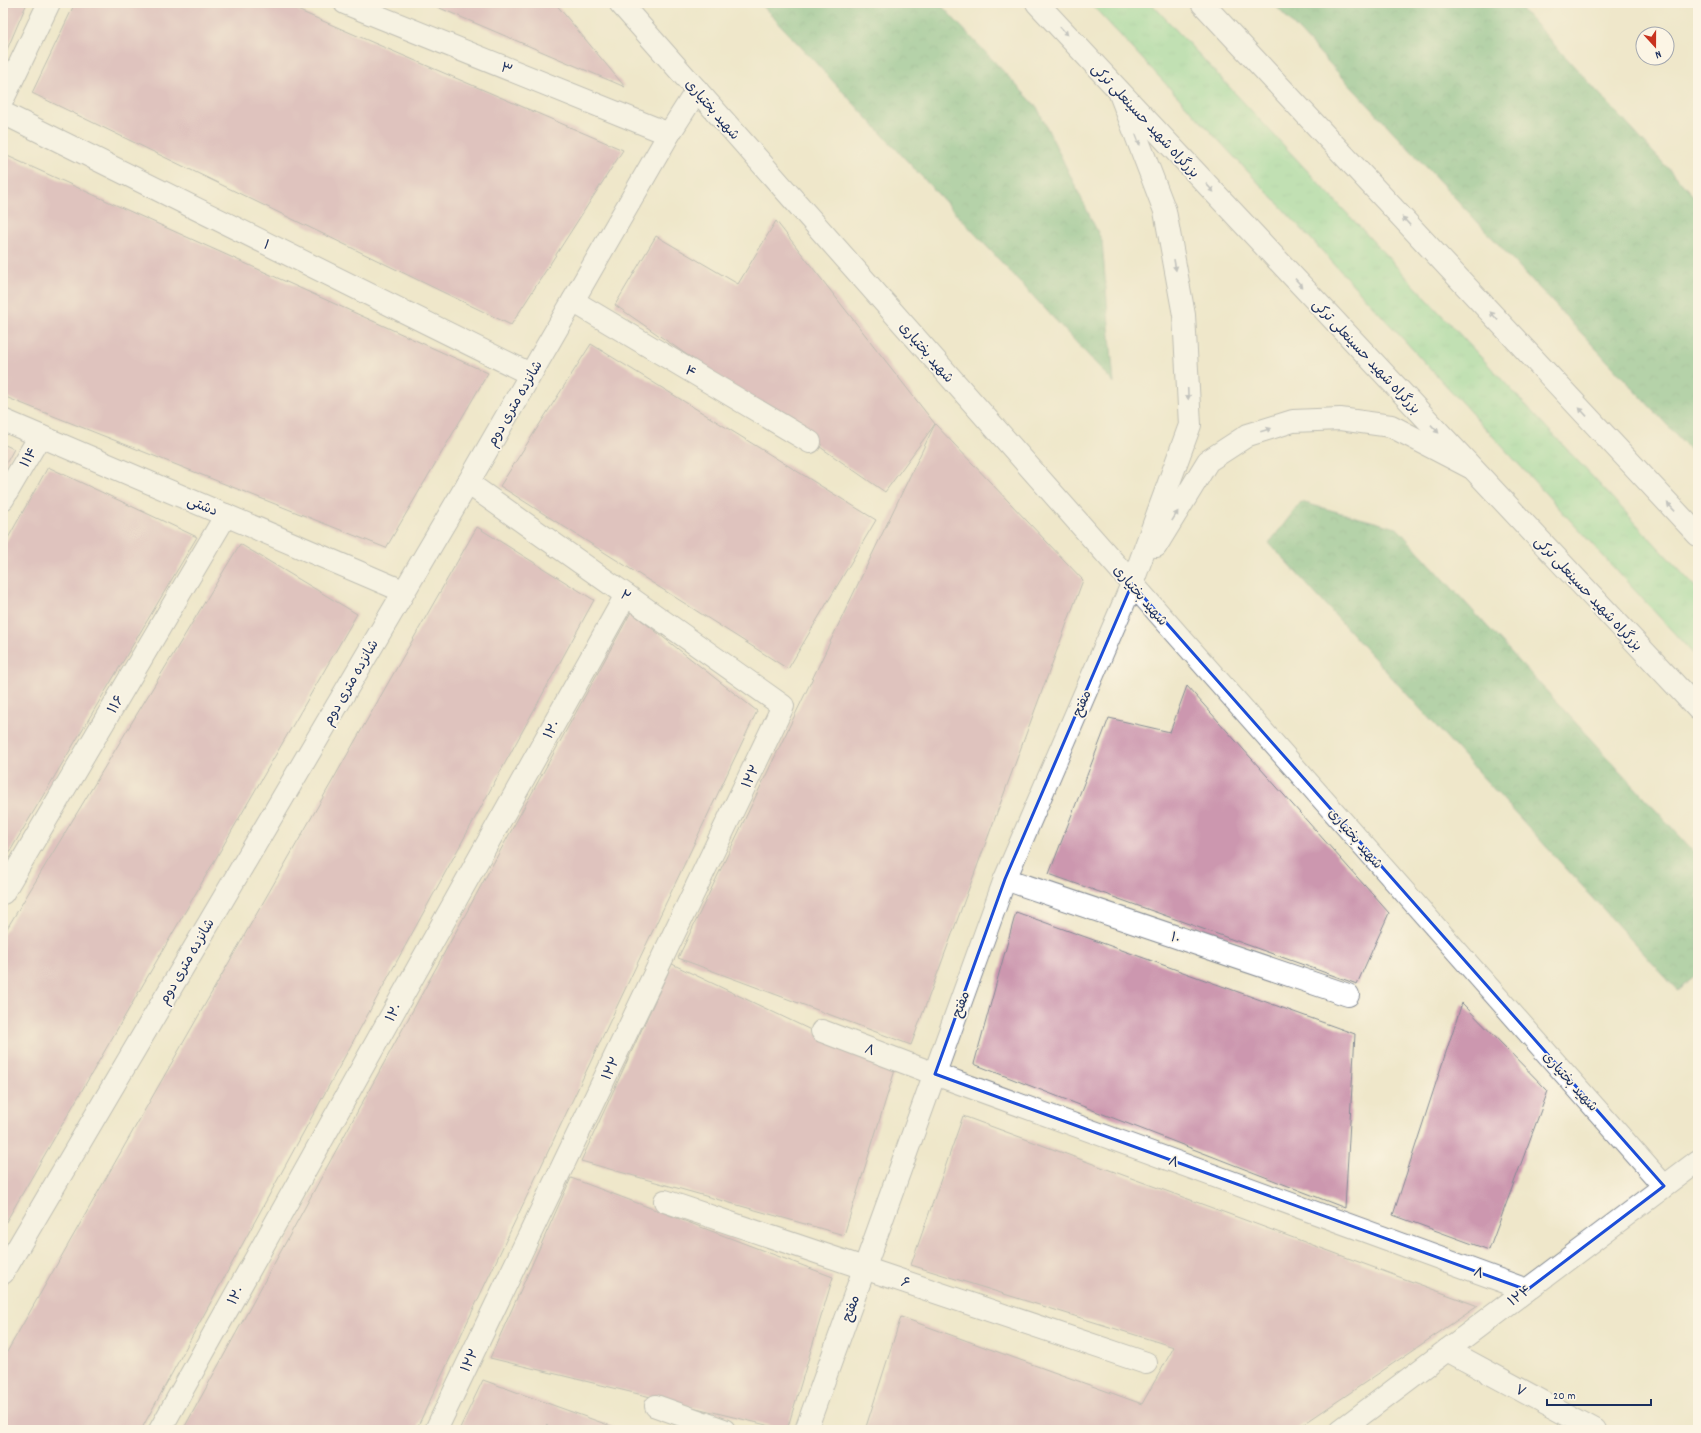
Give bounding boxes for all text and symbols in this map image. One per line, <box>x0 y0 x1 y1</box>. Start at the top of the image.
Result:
one-way arrow <box>1059 26 1068 37</box>
north arrow <box>1635 26 1675 66</box>
text: N <box>1652 45 1663 62</box>
street label: ۳ <box>497 58 515 81</box>
street label: بزرگراه شهید حسینعلی ترکی <box>1086 60 1203 183</box>
street label: شهید بختیاری <box>679 75 744 145</box>
one-way arrow <box>1136 135 1142 147</box>
one-way arrow <box>1205 183 1215 193</box>
one-way arrow <box>1401 216 1410 226</box>
street label: ۱ <box>259 236 273 256</box>
one-way arrow <box>1172 258 1178 271</box>
one-way arrow <box>1294 277 1303 288</box>
street label: بزرگراه شهید حسینعلی ترکی <box>1307 296 1424 419</box>
one-way arrow <box>1490 312 1499 321</box>
street label: شهید بختیاری <box>893 318 958 388</box>
street label: شانزده متری دوم <box>483 357 548 451</box>
street label: ۴ <box>680 361 700 384</box>
one-way arrow <box>1185 388 1191 401</box>
one-way arrow <box>1579 407 1588 416</box>
one-way arrow <box>1430 424 1440 434</box>
one-way arrow <box>1260 427 1272 433</box>
street label: ۱۱۴ <box>16 444 44 472</box>
street label: دشتی <box>184 491 221 522</box>
one-way arrow <box>1667 502 1676 512</box>
one-way arrow <box>1171 510 1178 522</box>
street label: بزرگراه شهید حسینعلی ترکی <box>1529 533 1646 656</box>
street label: شهید بختیاری <box>1107 561 1172 631</box>
street label: ۲ <box>615 586 634 608</box>
street label: شانزده متری دوم <box>319 636 384 730</box>
street label: مفتح <box>1068 687 1097 720</box>
street label: ۱۱۶ <box>103 692 130 718</box>
street label: ۱۲۰ <box>539 717 566 743</box>
street label: ۱۲۲ <box>738 762 766 792</box>
street label: شهید بختیاری <box>1322 804 1387 874</box>
street label: شانزده متری دوم <box>155 915 220 1009</box>
street label: ۱۰ <box>1168 928 1183 950</box>
street label: مفتح <box>948 989 976 1021</box>
street label: ۱۲۰ <box>381 1000 408 1026</box>
street label: ۸ <box>861 1040 877 1062</box>
street label: شهید بختیاری <box>1537 1048 1602 1117</box>
street label: ۱۲۲ <box>598 1054 626 1084</box>
street label: ۸ <box>1165 1152 1181 1174</box>
street label: ۸ <box>1470 1263 1486 1285</box>
street label: ۶ <box>898 1273 913 1295</box>
street label: ۱۲۴ <box>1504 1281 1536 1312</box>
street label: ۱۲۰ <box>223 1283 250 1309</box>
street label: مفتح <box>838 1293 866 1325</box>
street label: ۱۲۲ <box>457 1346 485 1376</box>
street label: ۷ <box>1511 1381 1529 1403</box>
scale bar <box>1547 1381 1651 1407</box>
text: 20 m <box>1553 1388 1576 1405</box>

